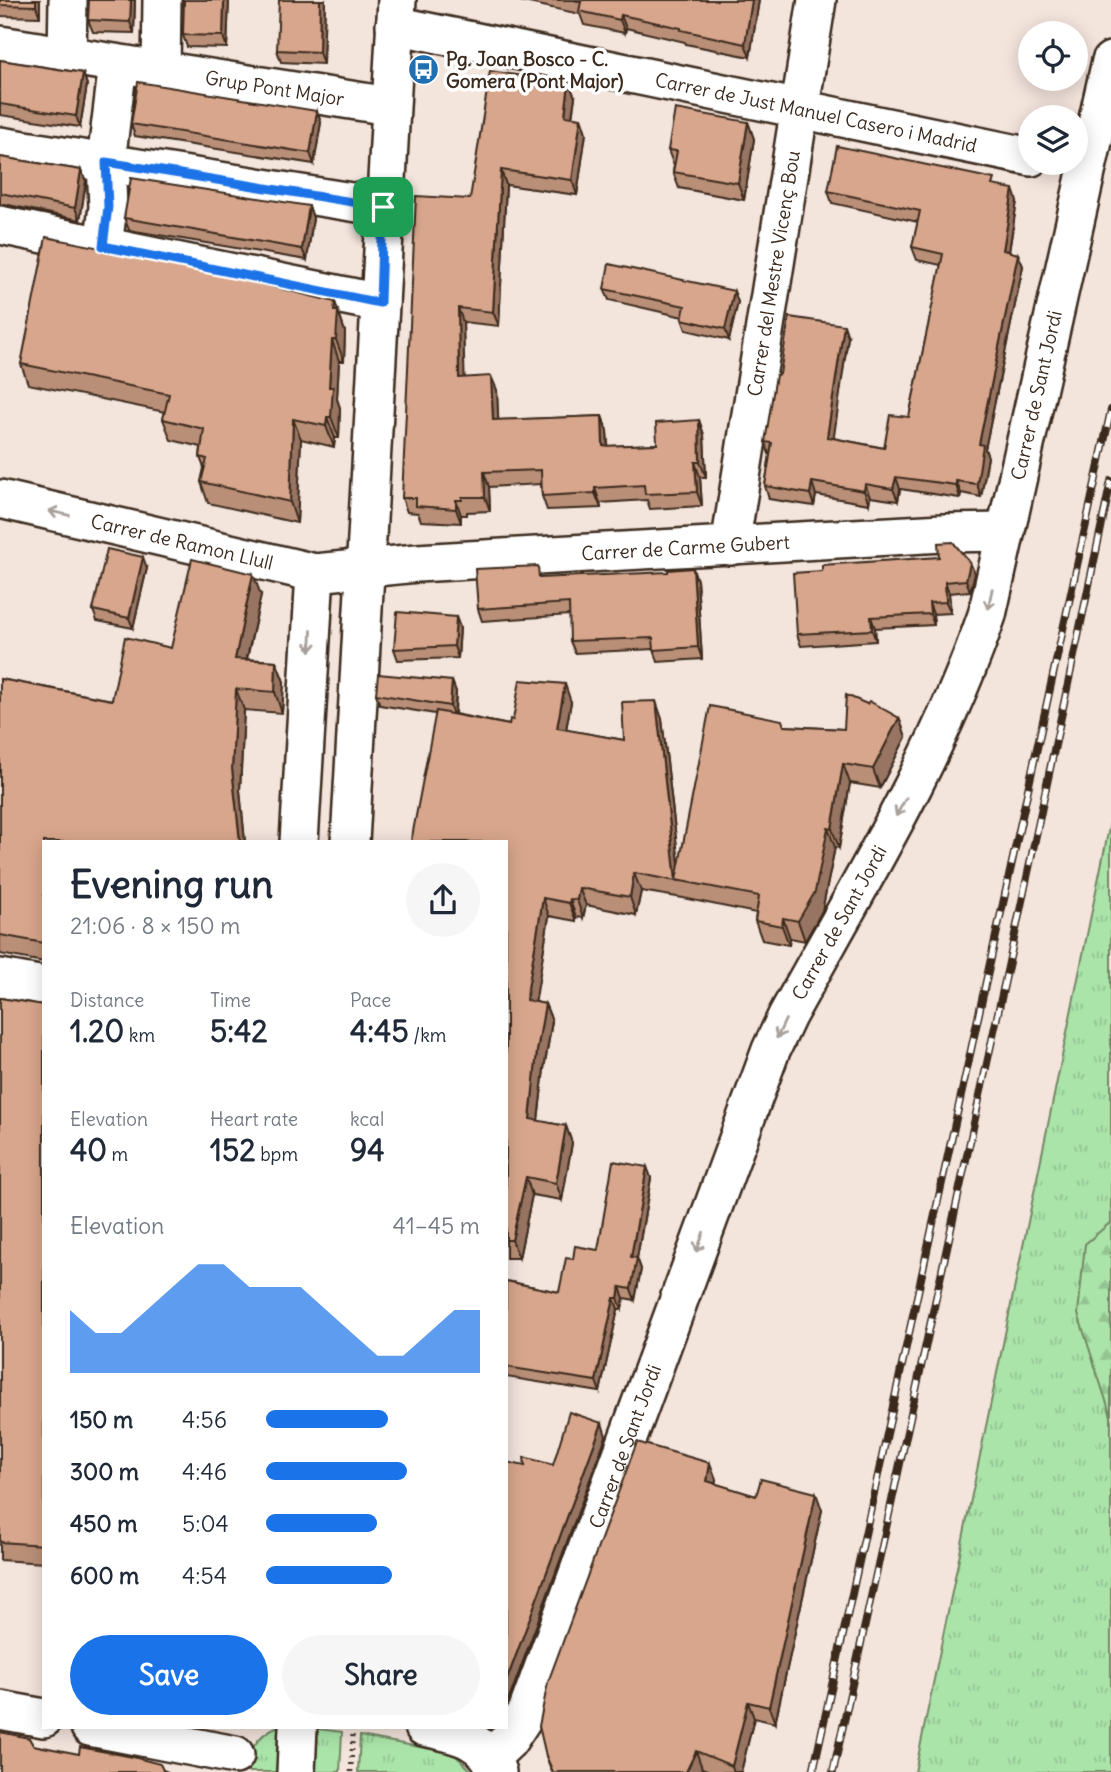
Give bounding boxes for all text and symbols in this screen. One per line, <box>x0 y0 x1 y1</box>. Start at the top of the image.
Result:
map controls <box>1018 21 1088 175</box>
button: locate <box>1018 21 1088 91</box>
place label: Pg. Joan Bosco - C. Gomera (Pont Major) <box>446 47 624 93</box>
bus stop icon: Pg. Joan Bosco - C. Gomera (Pont Major) <box>406 53 440 87</box>
street label: Grup Pont Major <box>203 65 346 111</box>
street label: Carrer de Just Manuel Casero i Madrid <box>653 67 979 157</box>
button: layers <box>1018 105 1088 175</box>
street label: Carrer del Mestre Vicenç Bou <box>742 149 805 398</box>
pin <box>353 177 413 237</box>
icon: arrive <box>364 188 402 226</box>
street label: Carrer de Sant Jordi <box>1006 308 1067 482</box>
one-way arrow <box>48 506 71 519</box>
street label: Carrer de Ramon Llull <box>88 509 276 575</box>
street label: Carrer de Carme Gubert <box>581 530 790 565</box>
one-way arrow <box>983 587 997 610</box>
one-way arrow <box>304 629 317 652</box>
one-way arrow <box>894 797 908 817</box>
street label: Carrer de Sant Jordi <box>786 841 892 1004</box>
text: Evening run <box>70 861 273 908</box>
button: share <box>406 863 480 937</box>
text: 21:06 · 8 × 150 m <box>70 911 240 940</box>
text: Distance <box>70 988 144 1012</box>
text: Time <box>210 988 251 1012</box>
text: Pace <box>350 988 391 1012</box>
text: 1.20 <box>70 1012 124 1050</box>
text: 5:42 <box>210 1012 268 1050</box>
text: 4:45 <box>350 1012 409 1050</box>
one-way arrow <box>774 1018 787 1039</box>
text: km <box>124 1023 155 1047</box>
text: /km <box>409 1023 447 1047</box>
text: Elevation <box>70 1107 148 1131</box>
text: Heart rate <box>210 1107 298 1131</box>
text: kcal <box>350 1107 384 1131</box>
text: 40 <box>70 1131 107 1169</box>
text: 152 <box>210 1131 256 1169</box>
text: 94 <box>350 1131 385 1169</box>
text: m <box>107 1142 128 1166</box>
text: bpm <box>256 1142 298 1166</box>
text: Elevation <box>70 1211 164 1240</box>
text: 41–45 m <box>393 1211 480 1240</box>
one-way arrow <box>693 1230 706 1252</box>
street label: Carrer de Sant Jordi <box>584 1361 666 1532</box>
text: 150 m <box>70 1405 133 1434</box>
text: 4:56 <box>182 1405 227 1434</box>
text: 300 m <box>70 1457 139 1486</box>
text: 4:46 <box>182 1457 227 1486</box>
text: 450 m <box>70 1509 137 1538</box>
text: 5:04 <box>182 1509 229 1538</box>
text: 600 m <box>70 1561 139 1590</box>
text: 4:54 <box>182 1561 227 1590</box>
button: Save <box>70 1635 268 1715</box>
button: Share <box>282 1635 480 1715</box>

